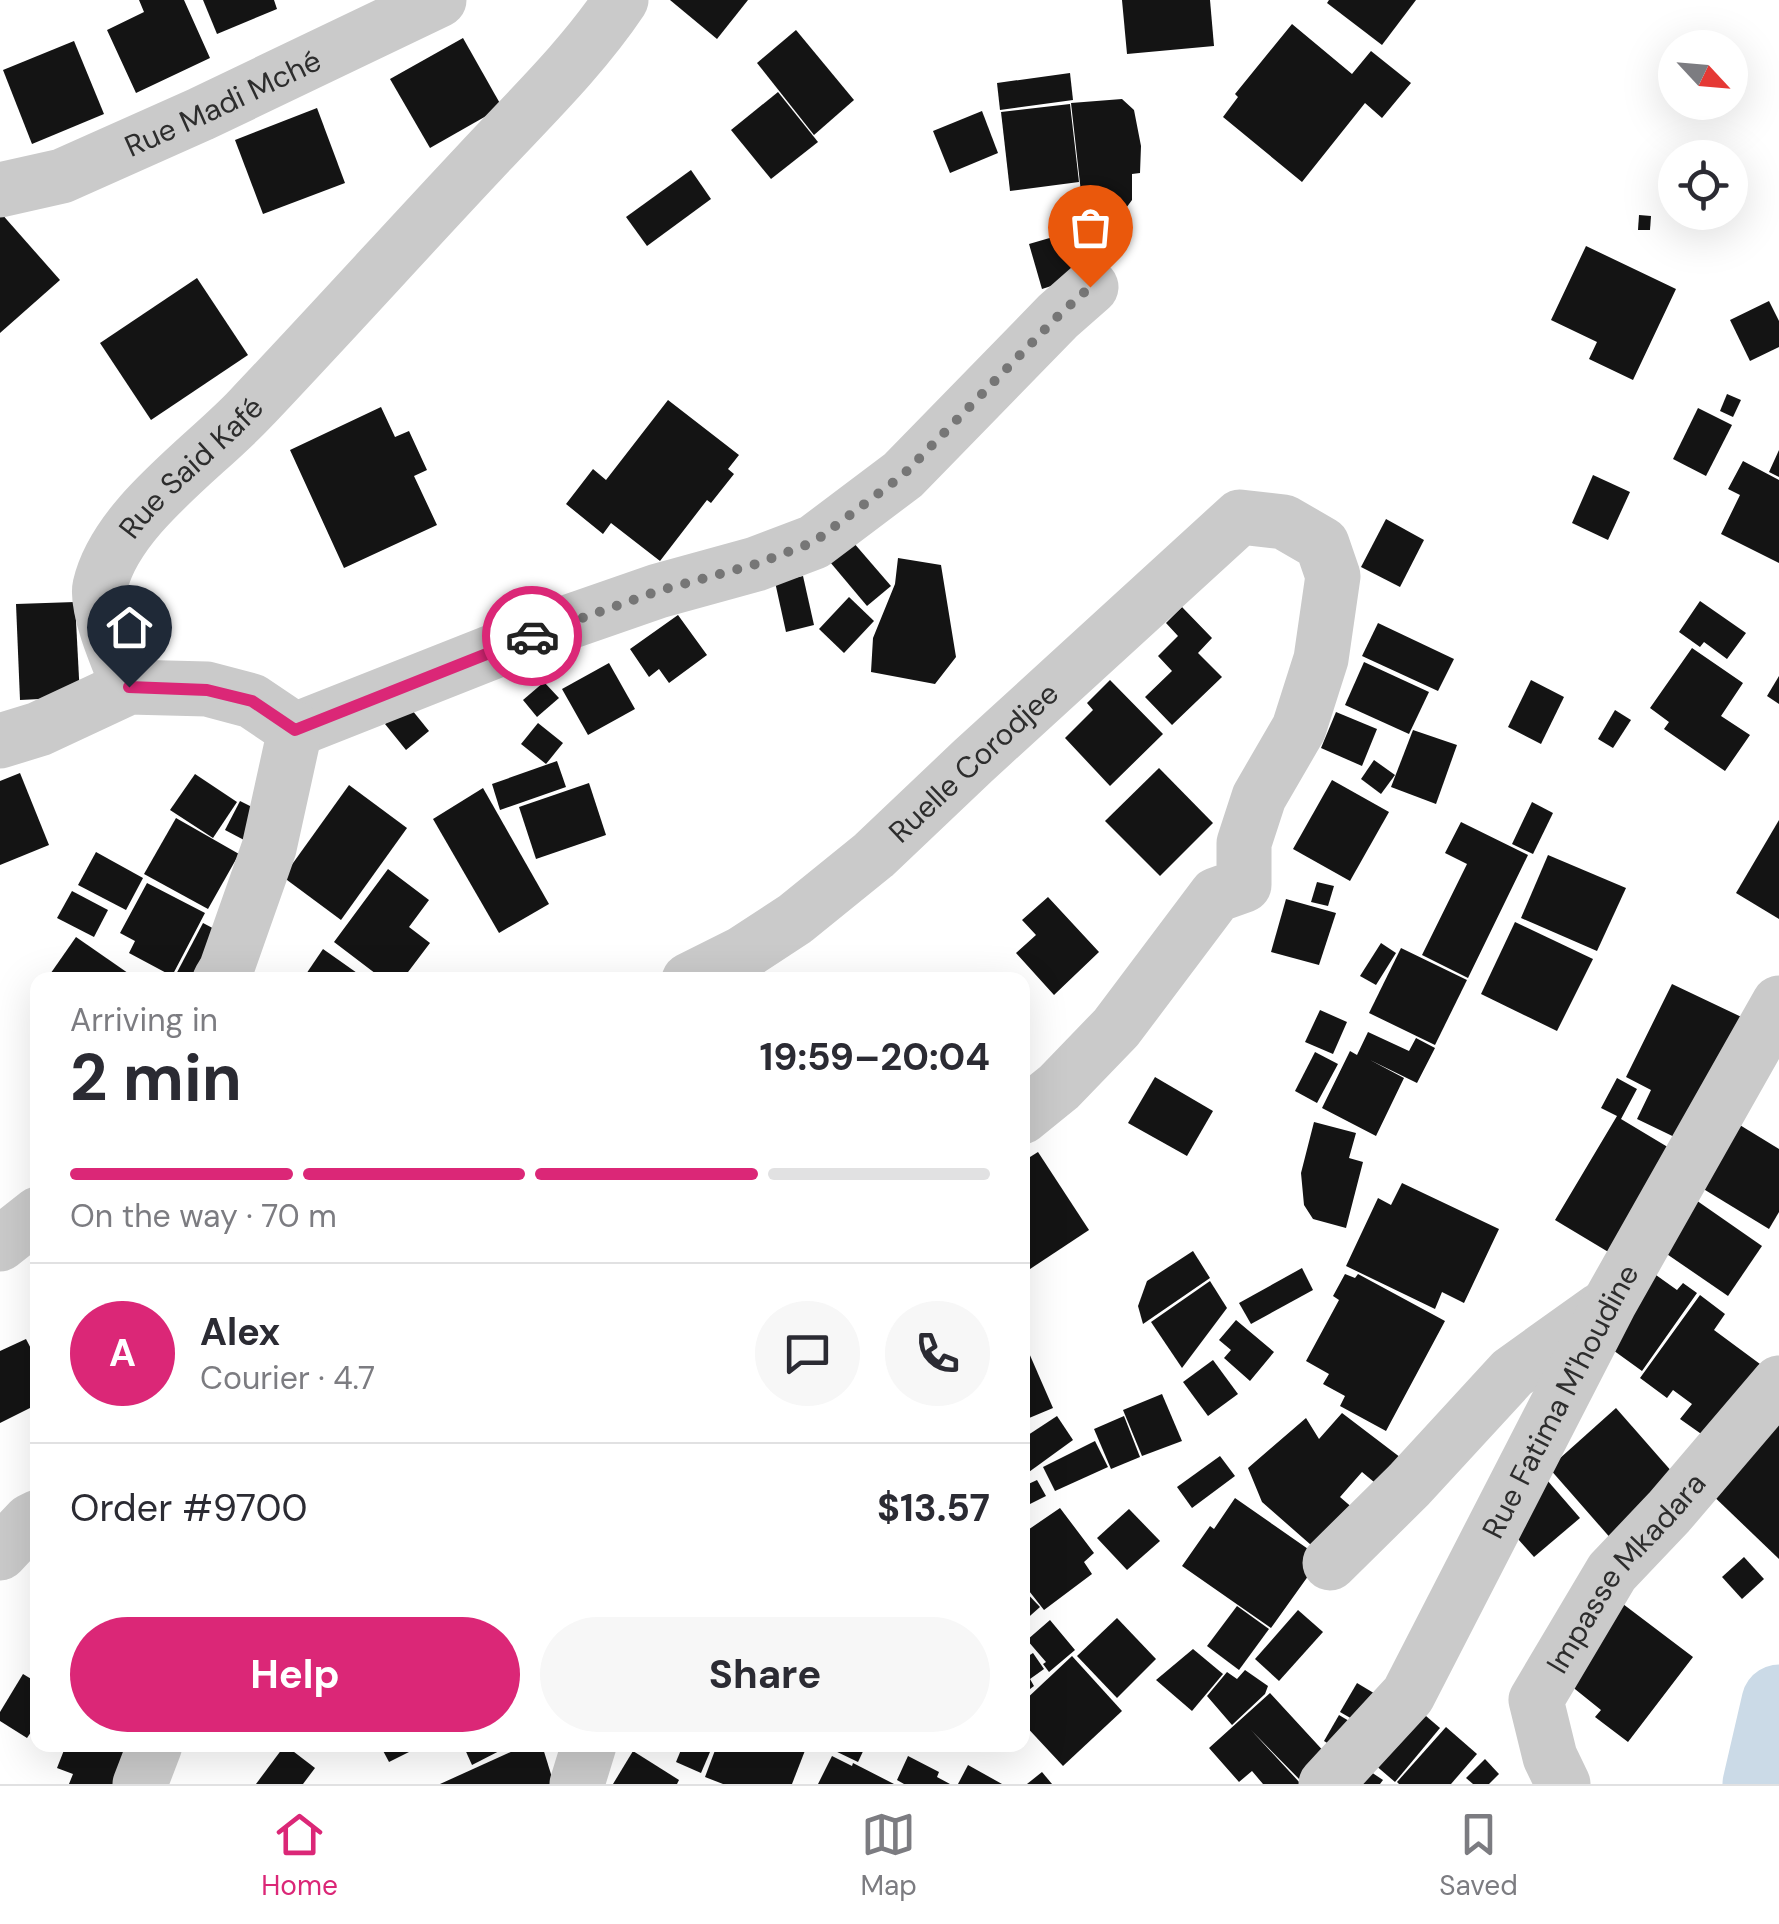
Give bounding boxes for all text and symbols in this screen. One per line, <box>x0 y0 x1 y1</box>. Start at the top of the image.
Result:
north arrow <box>1658 30 1748 120</box>
map controls <box>1658 30 1748 230</box>
street label: Rue Madi Mché <box>118 40 327 165</box>
button: locate <box>1658 140 1748 230</box>
pin <box>1048 185 1133 288</box>
icon: bag <box>1063 200 1118 255</box>
street label: Rue Said Kafé <box>110 388 272 546</box>
pin <box>87 585 172 688</box>
courier <box>482 586 582 686</box>
icon: home <box>102 600 157 655</box>
icon: car <box>505 609 560 664</box>
street label: Ruelle Corodjee <box>880 673 1066 851</box>
text: Arriving in <box>70 999 218 1041</box>
text: 19:59–20:04 <box>759 1032 990 1082</box>
text: 2 min <box>70 1036 242 1120</box>
text: On the way · 70 m <box>70 1195 337 1237</box>
street label: Rue Fatima M'houdine <box>1473 1257 1647 1545</box>
button: chat <box>755 1301 860 1406</box>
button: phone <box>885 1301 990 1406</box>
text: Alex <box>200 1307 280 1357</box>
text: A <box>109 1328 136 1378</box>
text: Courier · 4.7 <box>200 1357 375 1399</box>
street label: Impasse Mkadara <box>1537 1464 1714 1680</box>
text: Order #9700 <box>70 1483 308 1533</box>
text: $13.57 <box>877 1483 990 1533</box>
button: Help <box>70 1617 520 1732</box>
button: Share <box>540 1617 990 1732</box>
tab: Home <box>261 1807 338 1904</box>
tab: Map <box>860 1807 917 1904</box>
tab: Saved <box>1439 1807 1518 1904</box>

